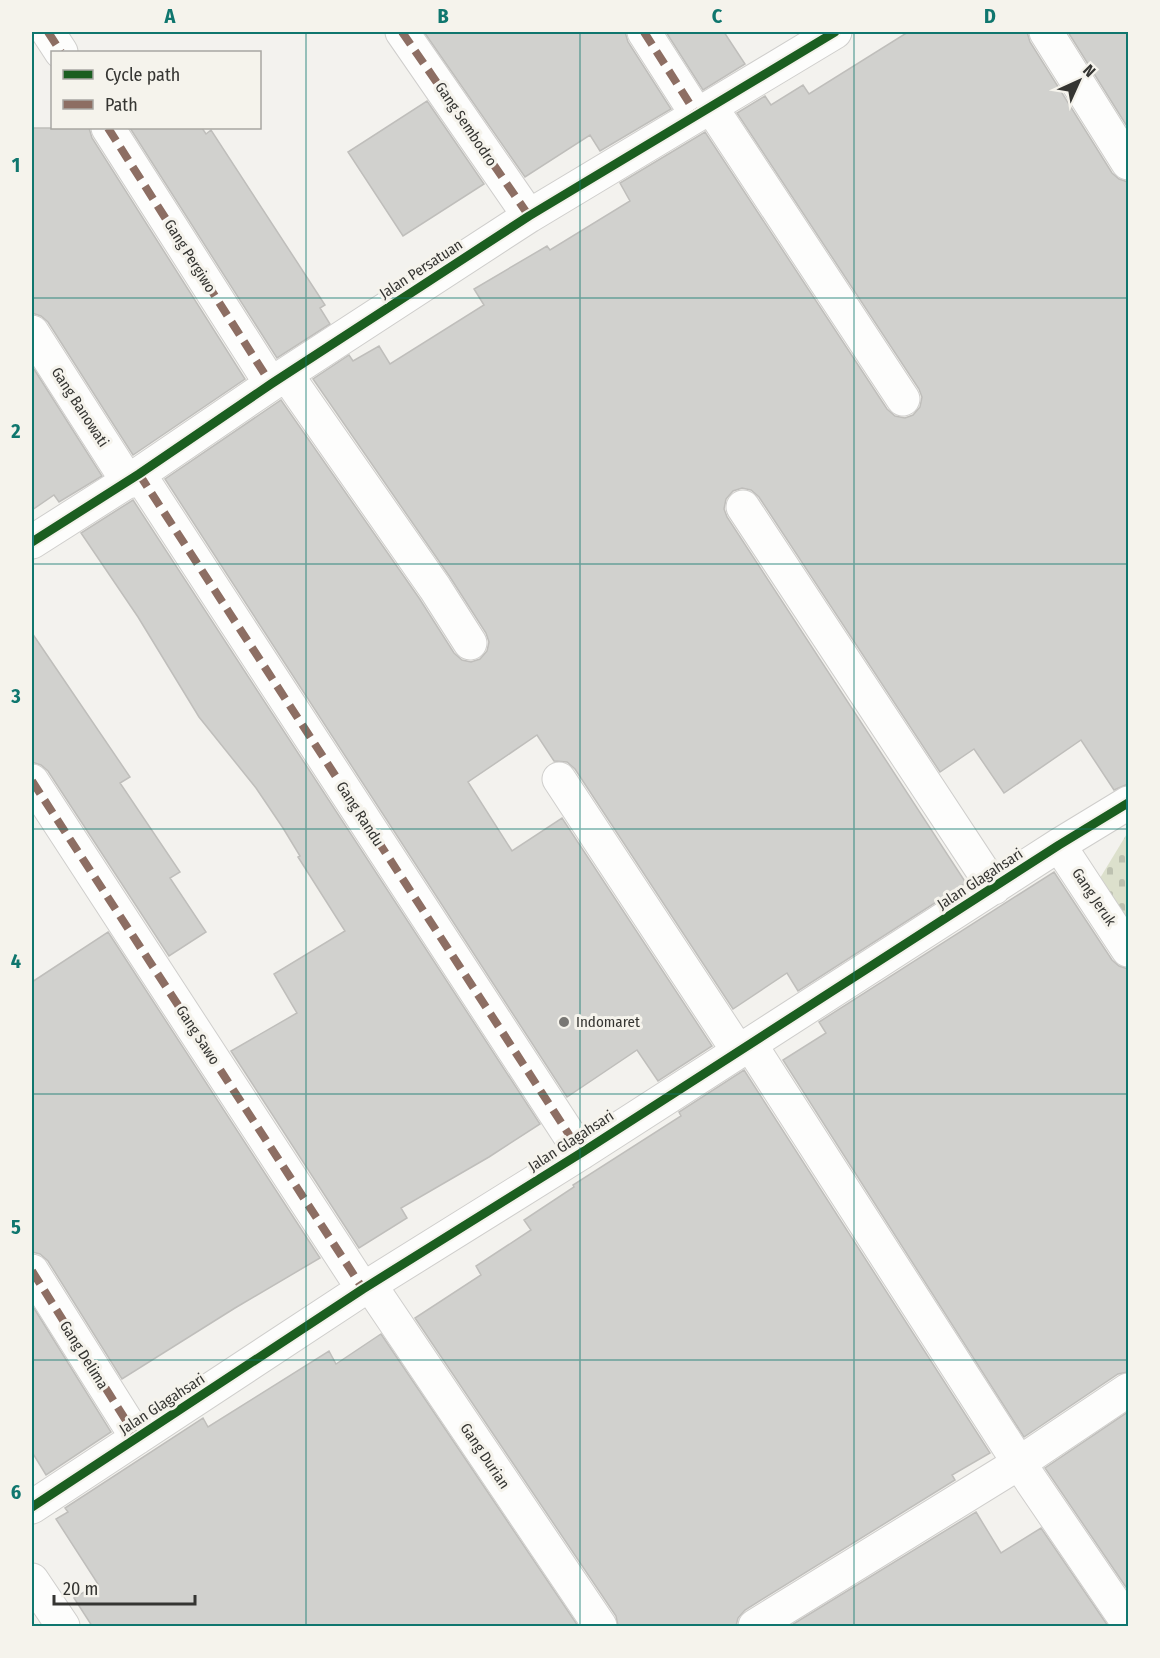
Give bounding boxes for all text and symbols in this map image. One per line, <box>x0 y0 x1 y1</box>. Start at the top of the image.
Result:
text: A <box>164 4 177 28</box>
text: B <box>437 4 449 28</box>
text: C <box>712 4 723 28</box>
text: D <box>984 4 996 28</box>
legend <box>51 51 261 129</box>
north arrow <box>1049 51 1109 111</box>
text: N <box>1079 61 1099 81</box>
text: Cycle path <box>105 64 180 86</box>
street label: Gang Sembodro <box>431 79 501 170</box>
text: Path <box>105 94 138 116</box>
text: 1 <box>12 153 20 177</box>
street label: Gang Pergiwo <box>160 216 220 296</box>
street label: Jalan Persatuan <box>376 235 466 303</box>
street label: Gang Banowati <box>48 364 112 450</box>
text: 2 <box>10 419 21 443</box>
text: 3 <box>10 684 21 708</box>
street label: Gang Randu <box>332 778 388 850</box>
street label: Jalan Glagahsari <box>934 845 1026 913</box>
street label: Gang Jeruk <box>1068 865 1120 929</box>
text: 4 <box>11 949 21 973</box>
street label: Gang Sawo <box>172 1002 224 1068</box>
place label: Indomaret <box>576 1013 640 1031</box>
marker: Indomaret <box>557 1015 571 1029</box>
street label: Jalan Glagahsari <box>525 1107 617 1175</box>
text: 5 <box>11 1215 21 1239</box>
street label: Gang Delima <box>56 1318 112 1392</box>
street label: Jalan Glagahsari <box>116 1370 208 1438</box>
street label: Gang Durian <box>456 1420 514 1492</box>
text: 6 <box>11 1480 21 1504</box>
scale bar <box>54 1568 195 1606</box>
text: 20 m <box>63 1578 98 1600</box>

